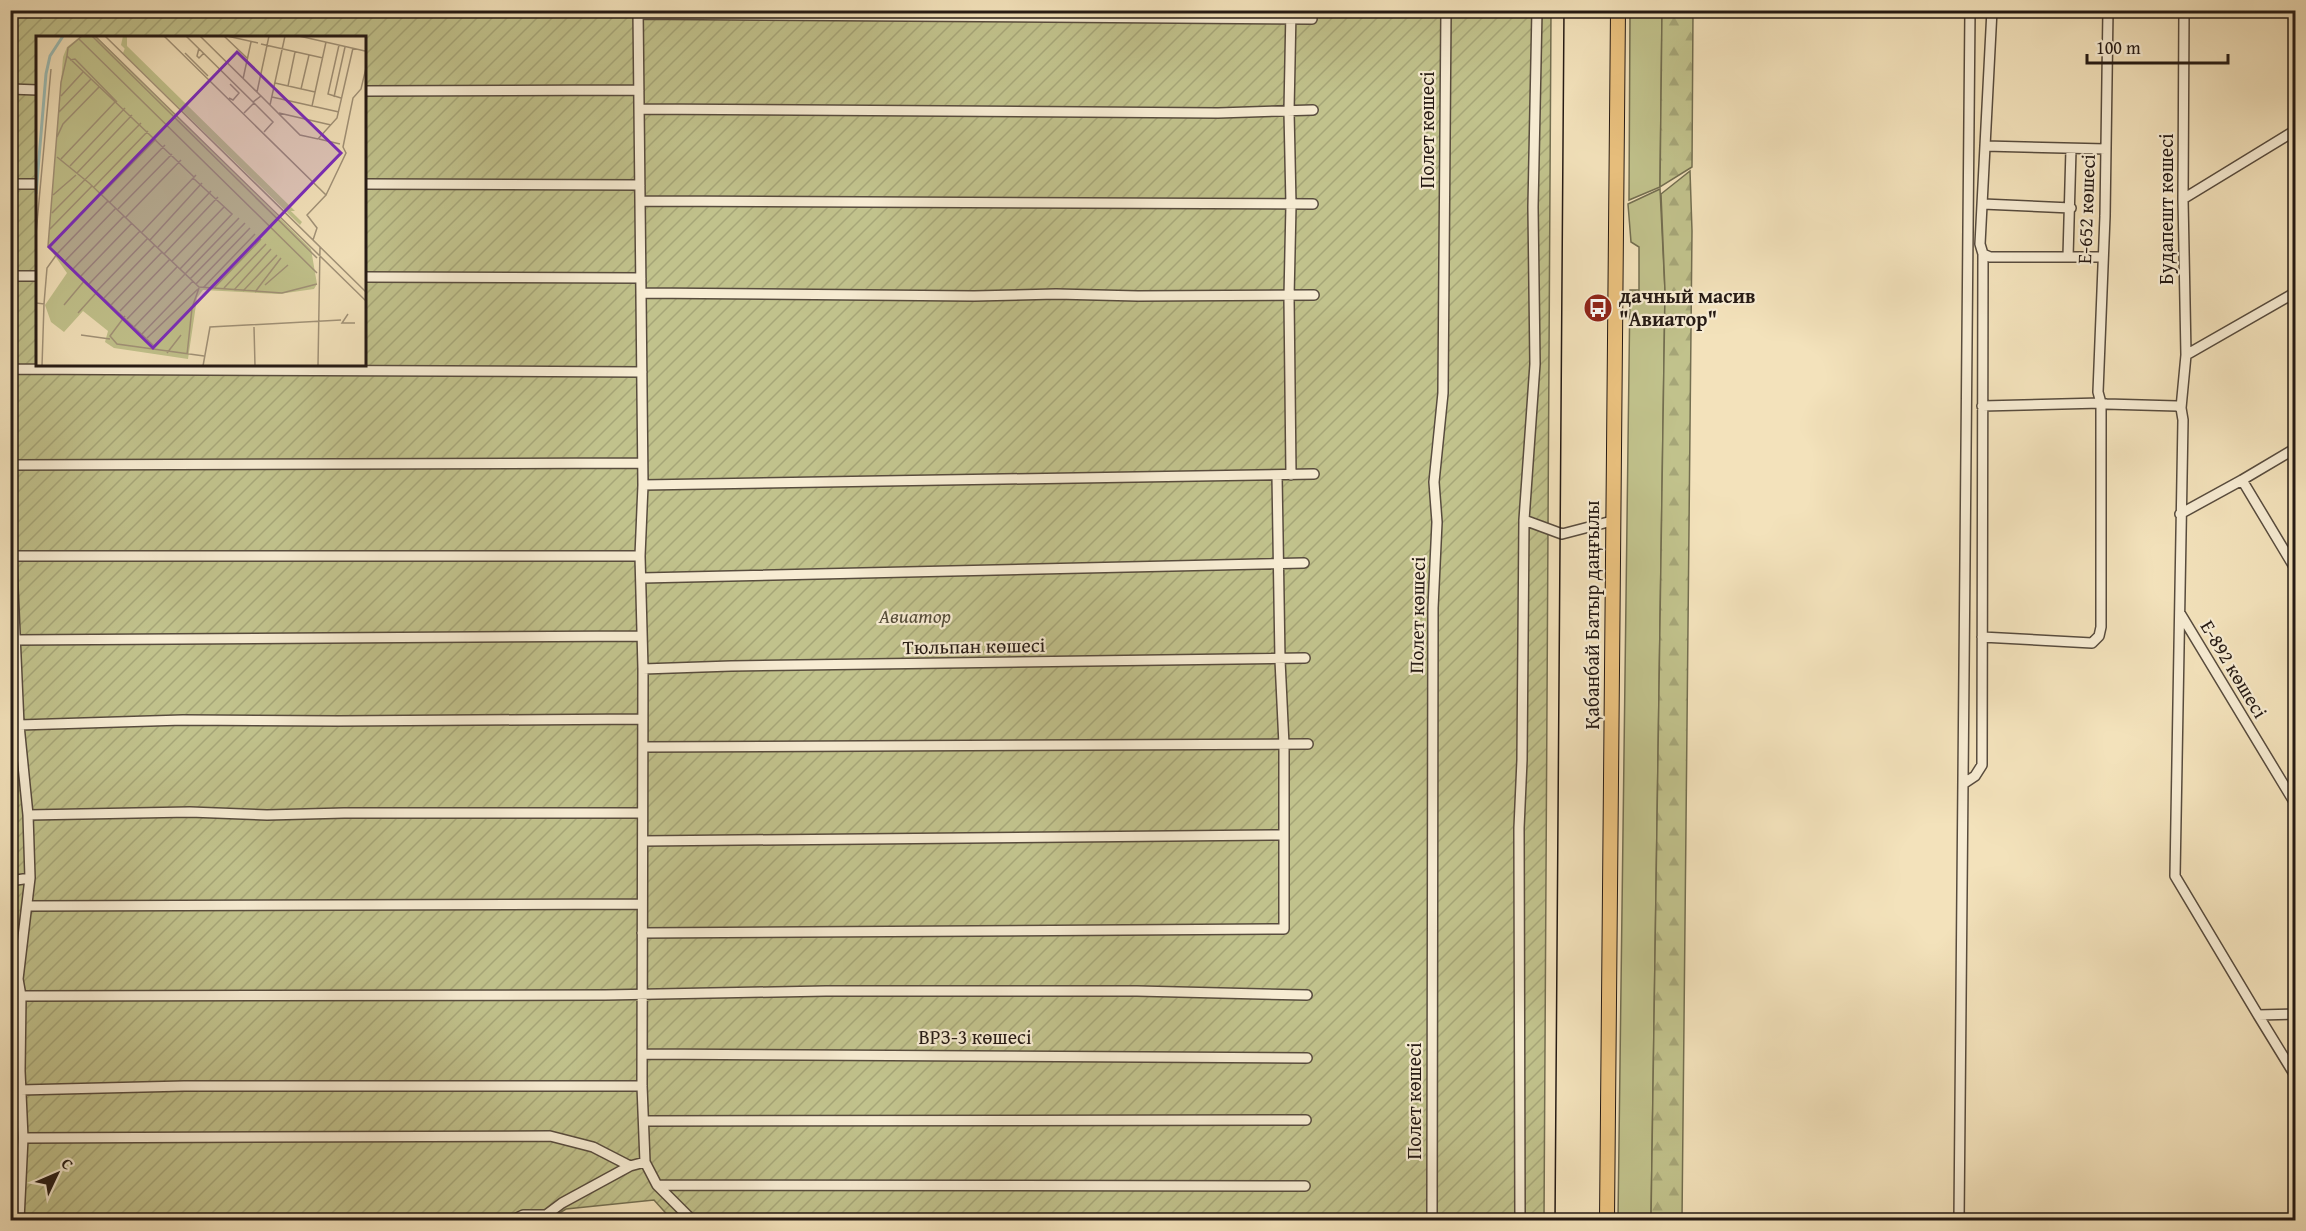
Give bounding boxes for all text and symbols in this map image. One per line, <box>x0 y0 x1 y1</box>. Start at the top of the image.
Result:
scale bar <box>2087 27 2228 65</box>
text: 100 m <box>2096 34 2141 61</box>
inset map <box>36 36 366 366</box>
street label: Полет көшесі <box>1412 71 1441 189</box>
street label: Будапешт көшесі <box>2151 133 2180 285</box>
street label: Е-652 көшесі <box>2069 153 2102 264</box>
place label: дачный масив "Авиатор" <box>1619 281 1756 333</box>
bus stop icon: дачный масив "Авиатор" <box>1582 292 1614 324</box>
street label: Қабанбай Батыр даңғылы <box>1577 500 1606 730</box>
street label: Полет көшесі <box>1401 556 1432 674</box>
park label: Авиатор <box>878 601 951 630</box>
street label: Е-892 көшесі <box>2194 614 2275 724</box>
street label: Тюльпан көшесі <box>902 630 1046 661</box>
street label: ВРЗ-3 көшесі <box>918 1022 1032 1051</box>
street label: Полет көшесі <box>1399 1042 1428 1160</box>
north arrow <box>27 1144 87 1204</box>
text: С <box>56 1152 80 1175</box>

